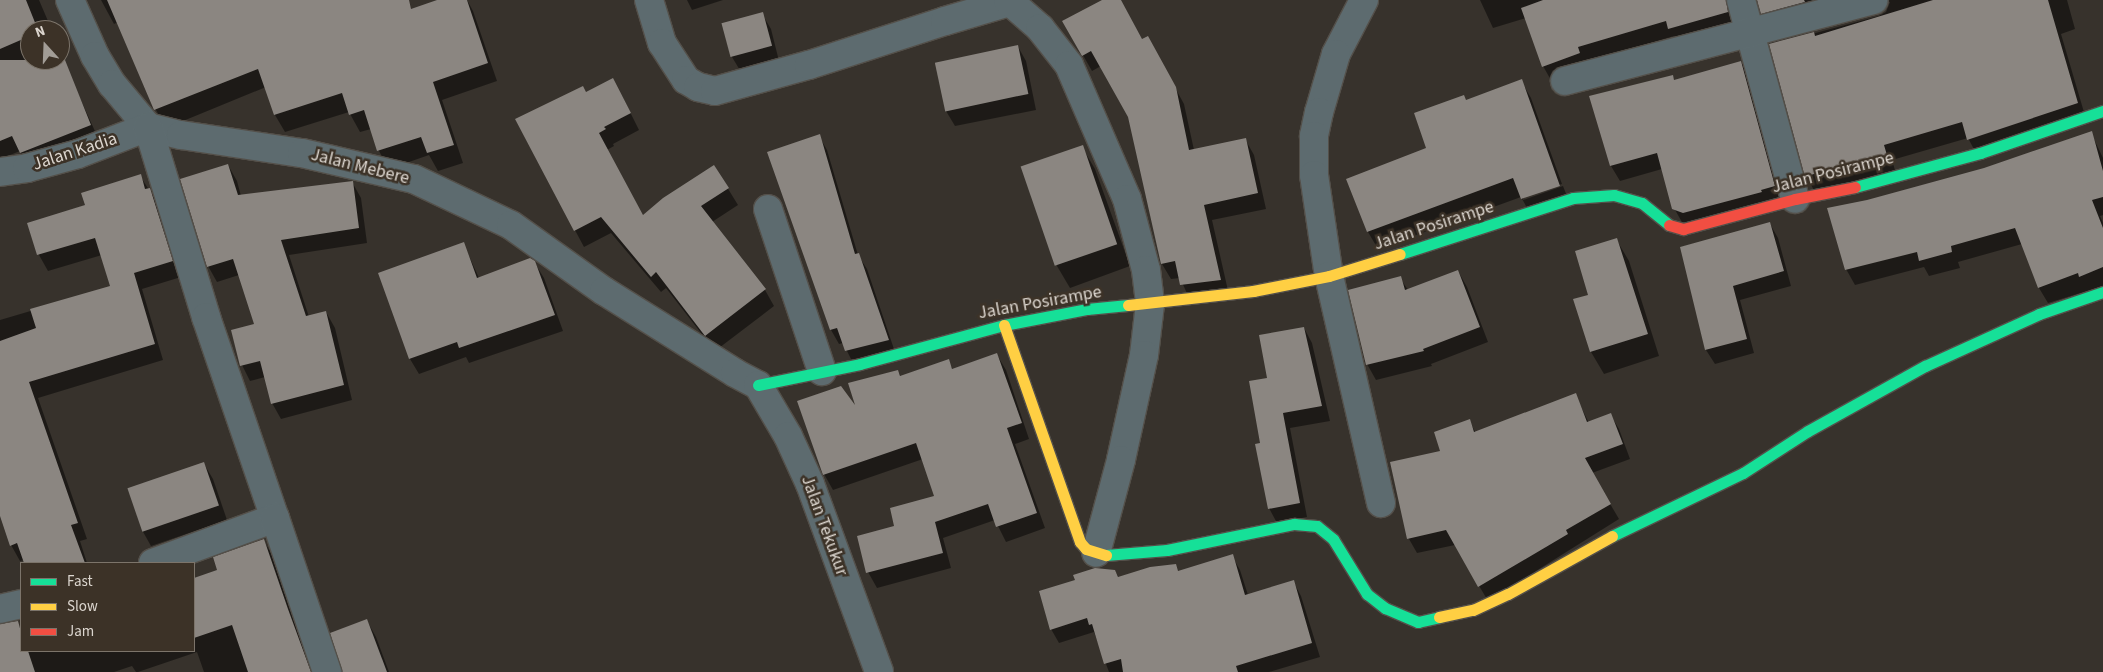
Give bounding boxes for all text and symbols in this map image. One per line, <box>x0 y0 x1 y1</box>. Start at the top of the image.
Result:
north arrow <box>20 20 70 70</box>
text: N <box>32 21 48 43</box>
street label: Jalan Kadia <box>30 128 120 176</box>
street label: Jalan Mebere <box>309 144 411 190</box>
street label: Jalan Posirampe <box>1770 147 1896 199</box>
street label: Jalan Posirampe <box>1371 196 1497 256</box>
street label: Jalan Posirampe <box>977 282 1103 324</box>
street label: Jalan Tekukur <box>796 473 852 579</box>
legend <box>20 562 195 652</box>
text: Fast <box>67 571 93 592</box>
text: Slow <box>67 596 98 617</box>
text: Jam <box>67 621 94 642</box>

